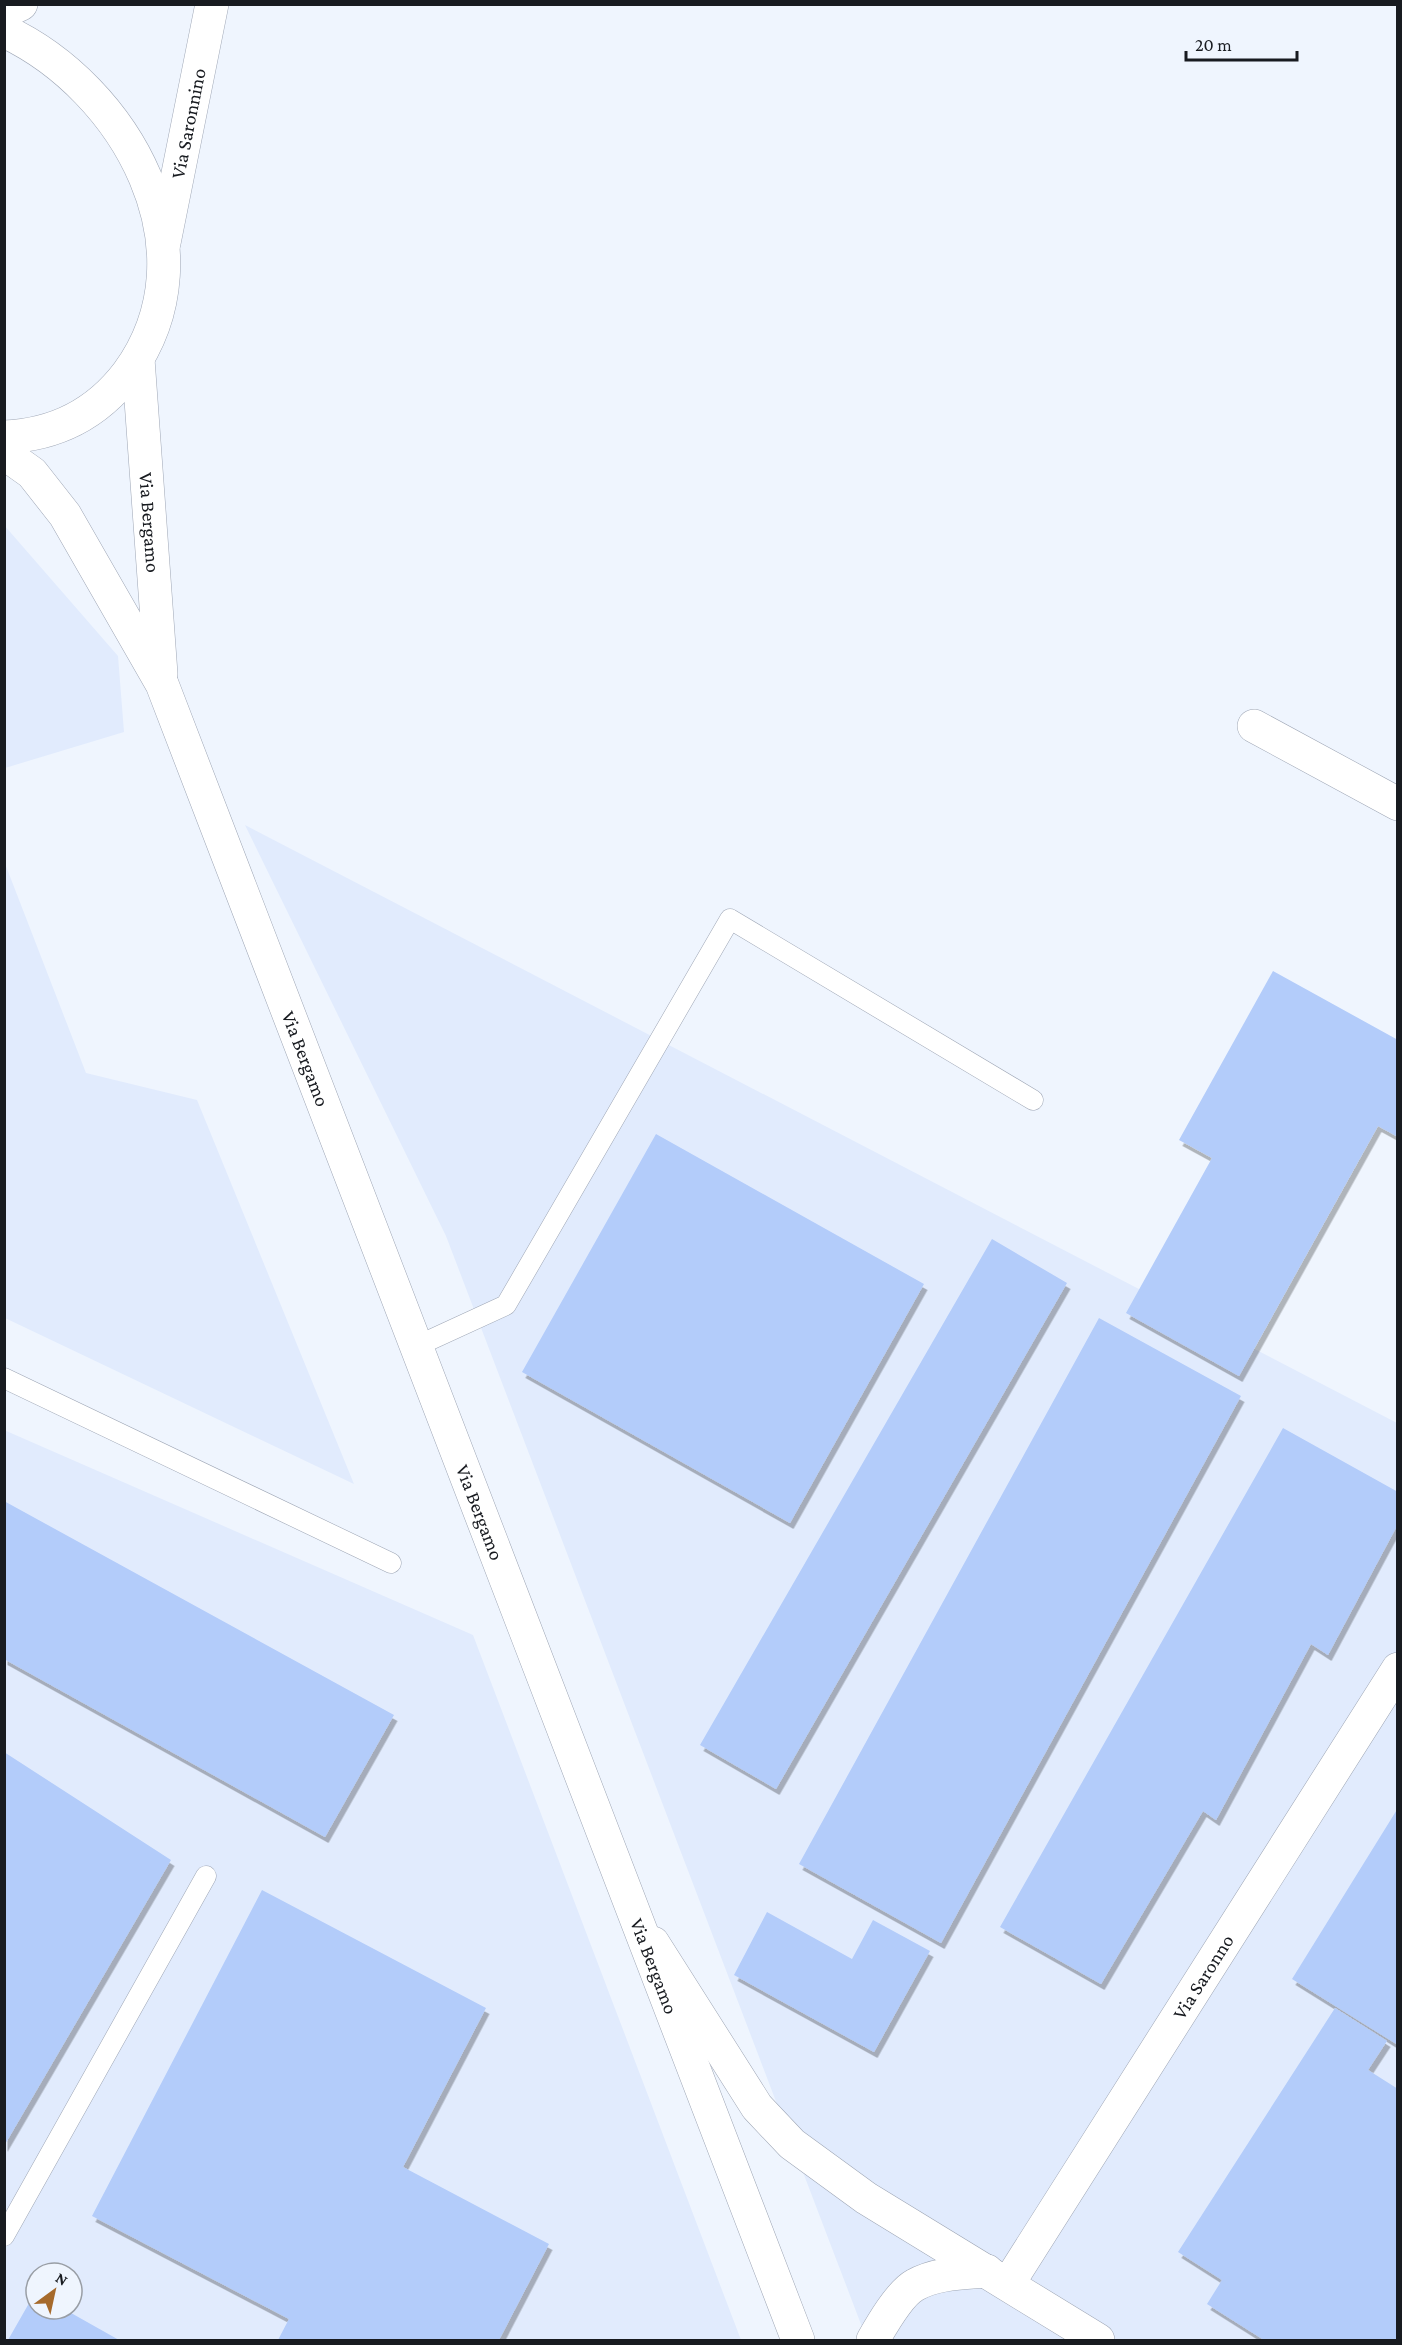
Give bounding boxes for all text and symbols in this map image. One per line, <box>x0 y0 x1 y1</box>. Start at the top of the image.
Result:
scale bar <box>1186 24 1297 62</box>
text: 20 m <box>1195 35 1232 55</box>
street label: Via Saronnino <box>166 66 210 180</box>
street label: Via Bergamo <box>135 472 165 574</box>
street label: Via Bergamo <box>278 1008 334 1110</box>
street label: Via Bergamo <box>452 1461 508 1563</box>
street label: Via Bergamo <box>626 1915 683 2017</box>
street label: Via Saronno <box>1168 1930 1238 2023</box>
north arrow <box>24 2261 84 2321</box>
text: N <box>53 2269 71 2289</box>

